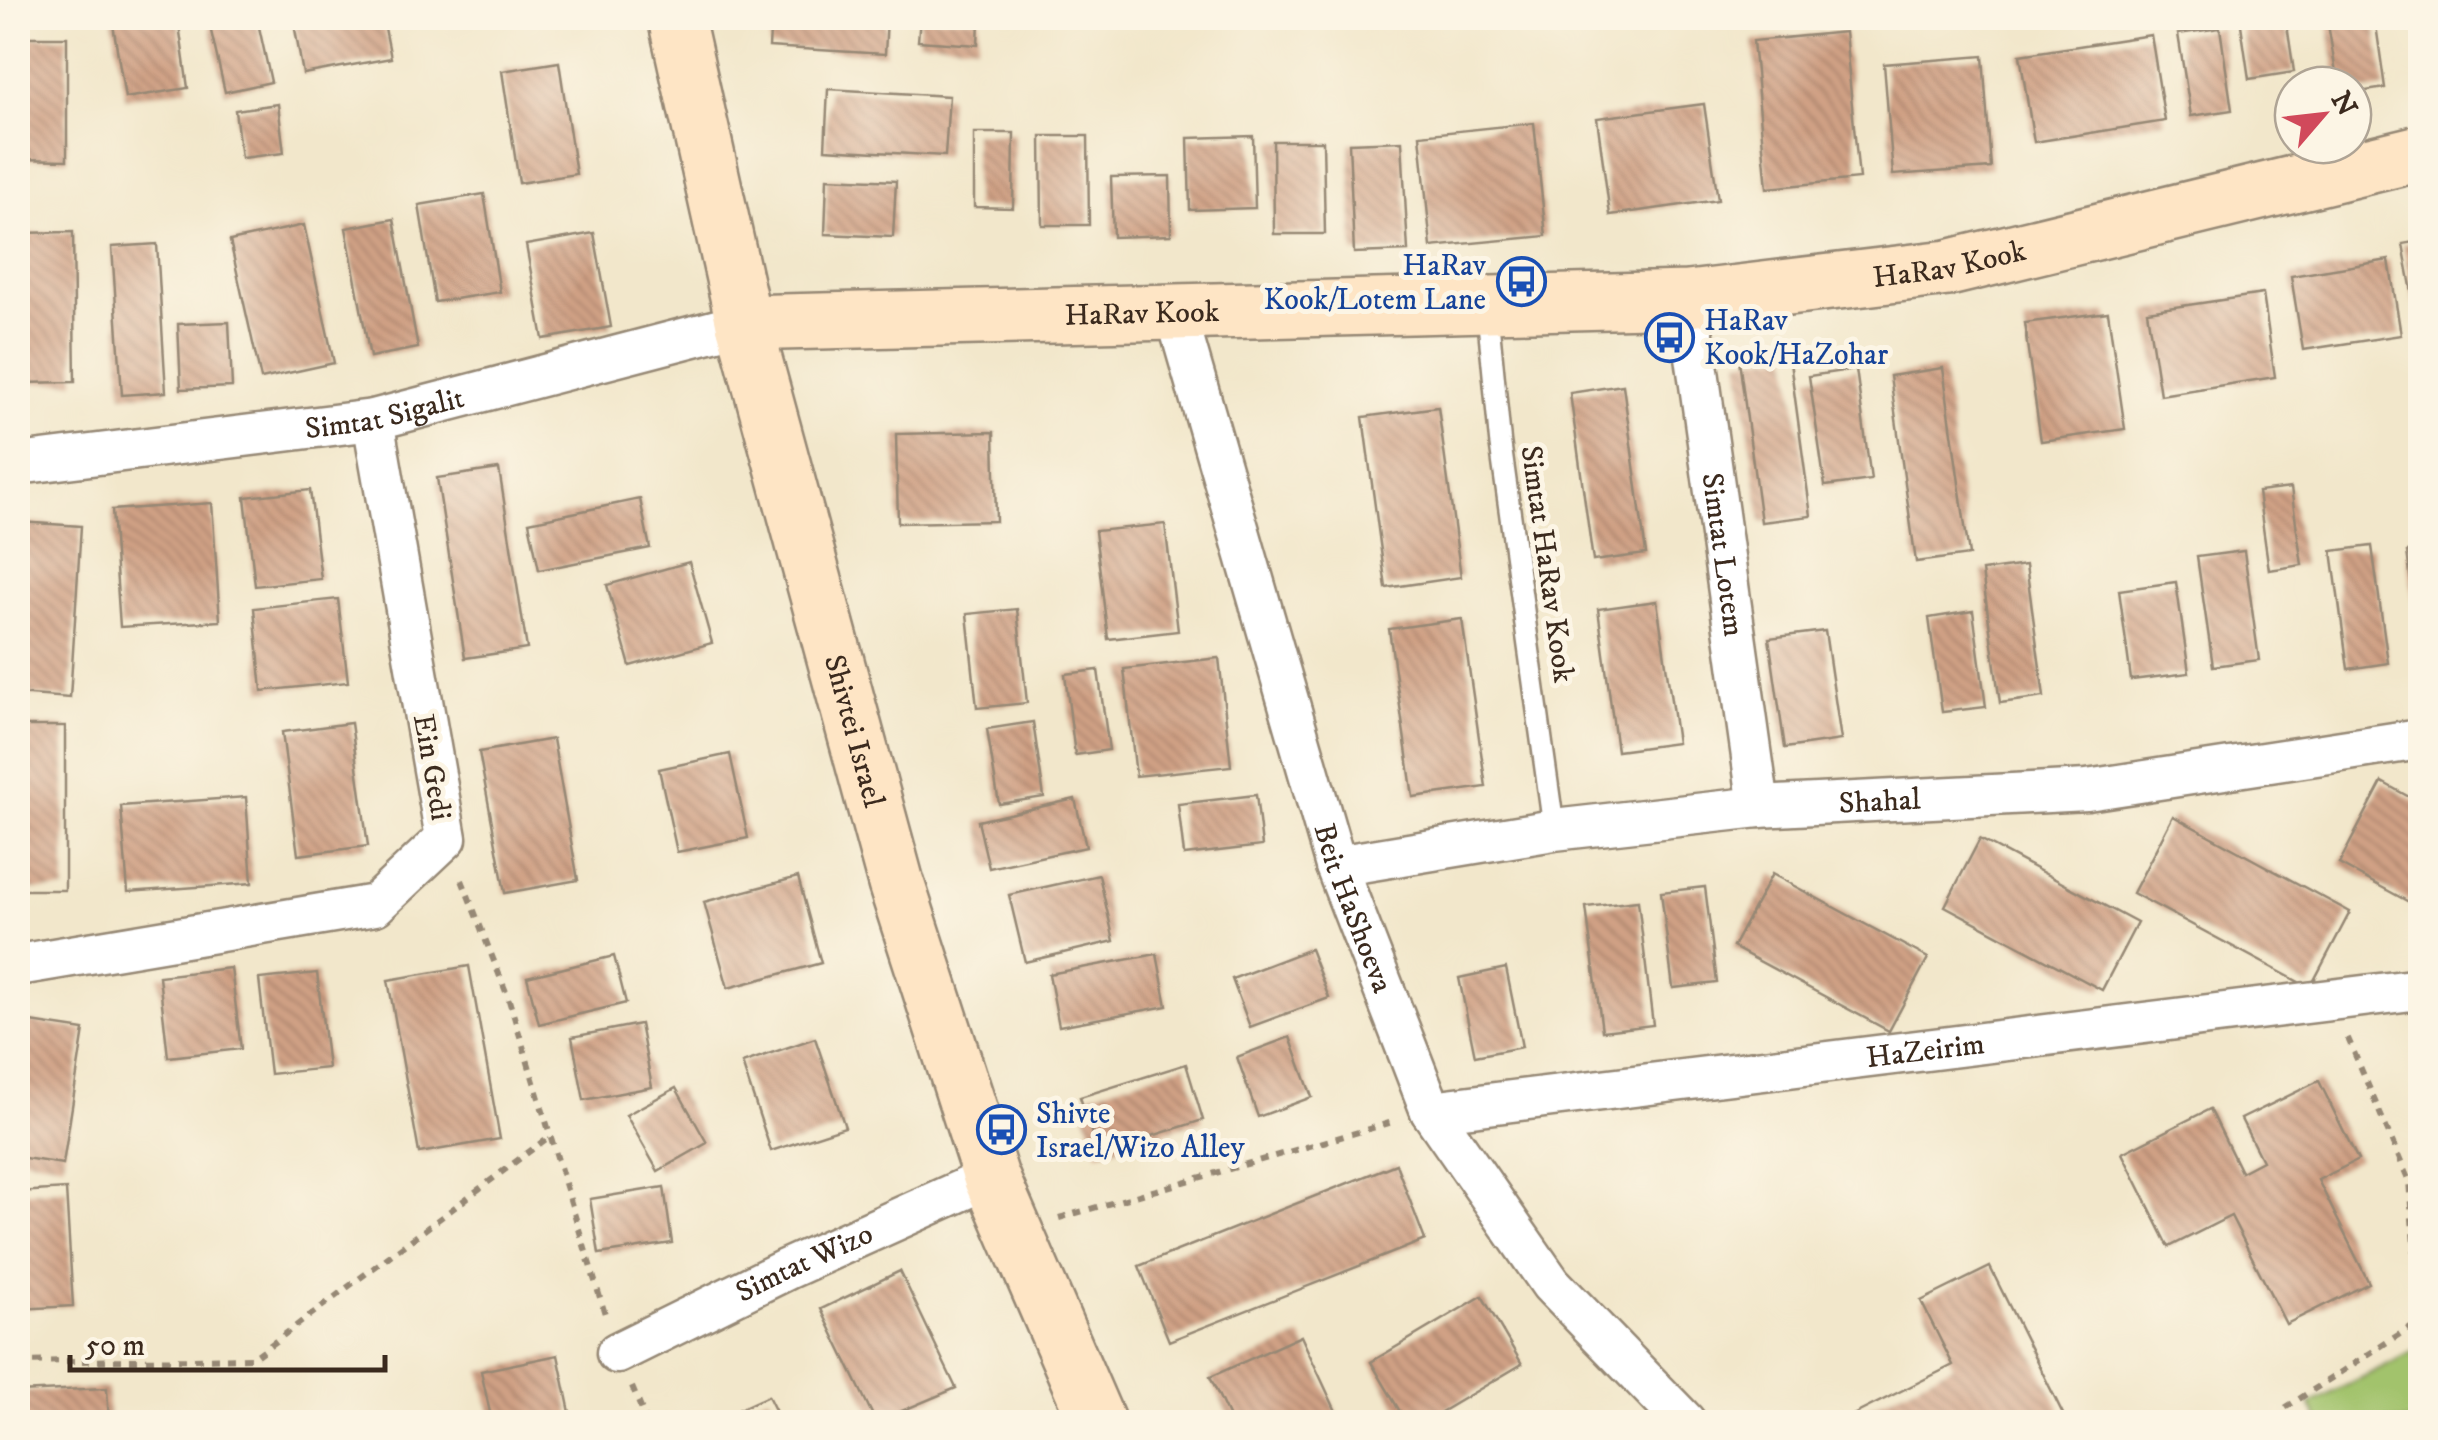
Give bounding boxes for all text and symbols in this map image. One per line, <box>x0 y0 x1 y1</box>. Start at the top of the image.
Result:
north arrow <box>2273 65 2373 165</box>
text: N <box>2323 86 2365 122</box>
street label: HaRav Kook <box>1871 233 2030 297</box>
place label: HaRav Kook/Lotem Lane <box>1264 248 1487 319</box>
bus stop icon: HaRav Kook/Lotem Lane <box>1495 256 1547 308</box>
street label: HaRav Kook <box>1064 294 1220 335</box>
place label: HaRav Kook/HaZohar <box>1704 303 1888 374</box>
bus stop icon: HaRav Kook/HaZohar <box>1643 311 1695 363</box>
street label: Simtat Sigalit <box>303 380 468 448</box>
street label: Simtat HaRav Kook <box>1512 443 1581 685</box>
street label: Simtat Lotem <box>1692 470 1752 639</box>
street label: Shivtei Israel <box>815 651 892 811</box>
street label: Ein Gedi <box>404 711 459 823</box>
street label: Shahal <box>1838 782 1921 823</box>
street label: Beit HaShoeva <box>1305 820 1400 998</box>
street label: HaZeirim <box>1864 1026 1987 1077</box>
place label: Shivte Israel/Wizo Alley <box>1036 1096 1246 1167</box>
bus stop icon: Shivte Israel/Wizo Alley <box>975 1104 1027 1156</box>
street label: Simtat Wizo <box>730 1216 879 1311</box>
scale bar <box>70 1310 385 1372</box>
text: 50 m <box>85 1328 145 1365</box>

